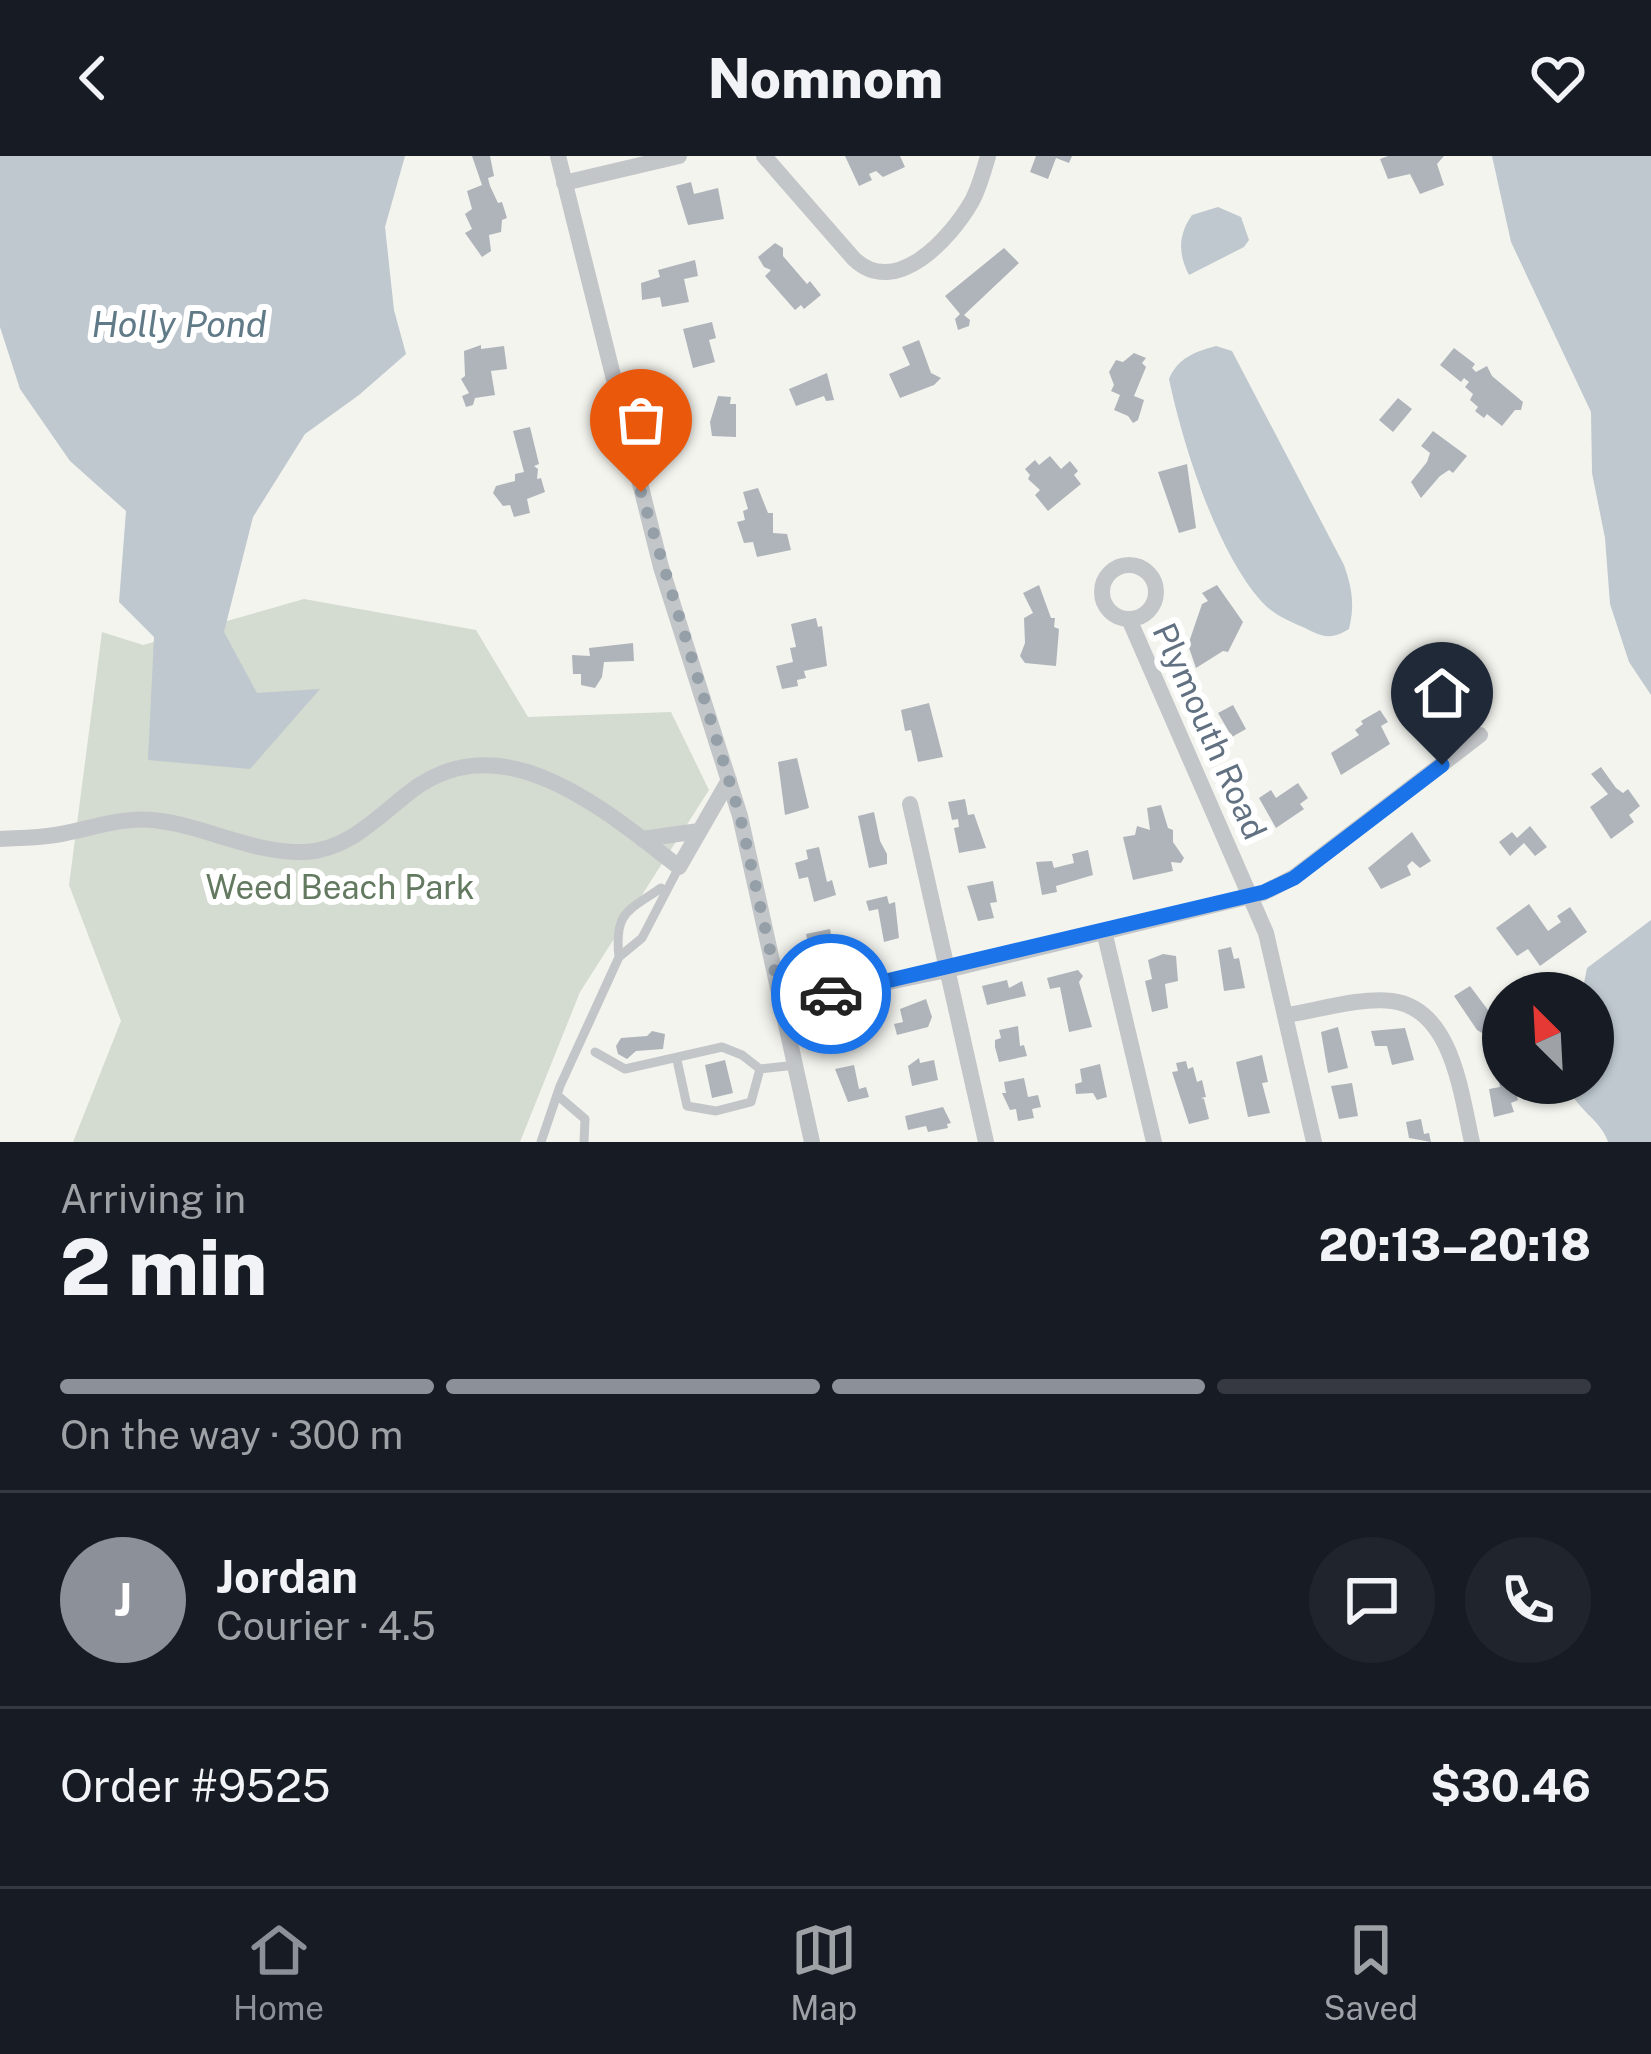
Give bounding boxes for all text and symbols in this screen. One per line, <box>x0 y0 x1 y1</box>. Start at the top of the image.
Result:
icon: back <box>60 45 126 111</box>
icon: heart <box>1525 45 1591 111</box>
text: Nomnom <box>708 47 943 110</box>
water label: Holly Pond <box>91 303 267 345</box>
pin <box>590 369 692 492</box>
icon: bag <box>608 387 674 453</box>
street label: Plymouth Road <box>1145 617 1275 845</box>
pin <box>1391 642 1493 765</box>
icon: home <box>1409 660 1475 726</box>
park label: Weed Beach Park <box>205 868 475 906</box>
courier <box>771 934 891 1054</box>
icon: car <box>798 961 864 1027</box>
north arrow <box>1482 972 1614 1104</box>
map controls <box>1482 972 1614 1104</box>
text: Arriving in <box>60 1176 246 1222</box>
text: 20:13–20:18 <box>1319 1218 1591 1271</box>
text: 2 min <box>60 1221 267 1313</box>
text: On the way · 300 m <box>60 1412 403 1458</box>
button: chat <box>1309 1537 1435 1663</box>
button: phone <box>1465 1537 1591 1663</box>
text: Jordan <box>216 1550 358 1603</box>
text: J <box>114 1573 132 1626</box>
text: Courier · 4.5 <box>216 1603 436 1649</box>
text: Order #9525 <box>60 1759 331 1812</box>
text: $30.46 <box>1430 1759 1591 1812</box>
tab: Home <box>233 1917 324 2027</box>
tab: Map <box>790 1917 857 2027</box>
tab: Saved <box>1323 1917 1418 2027</box>

